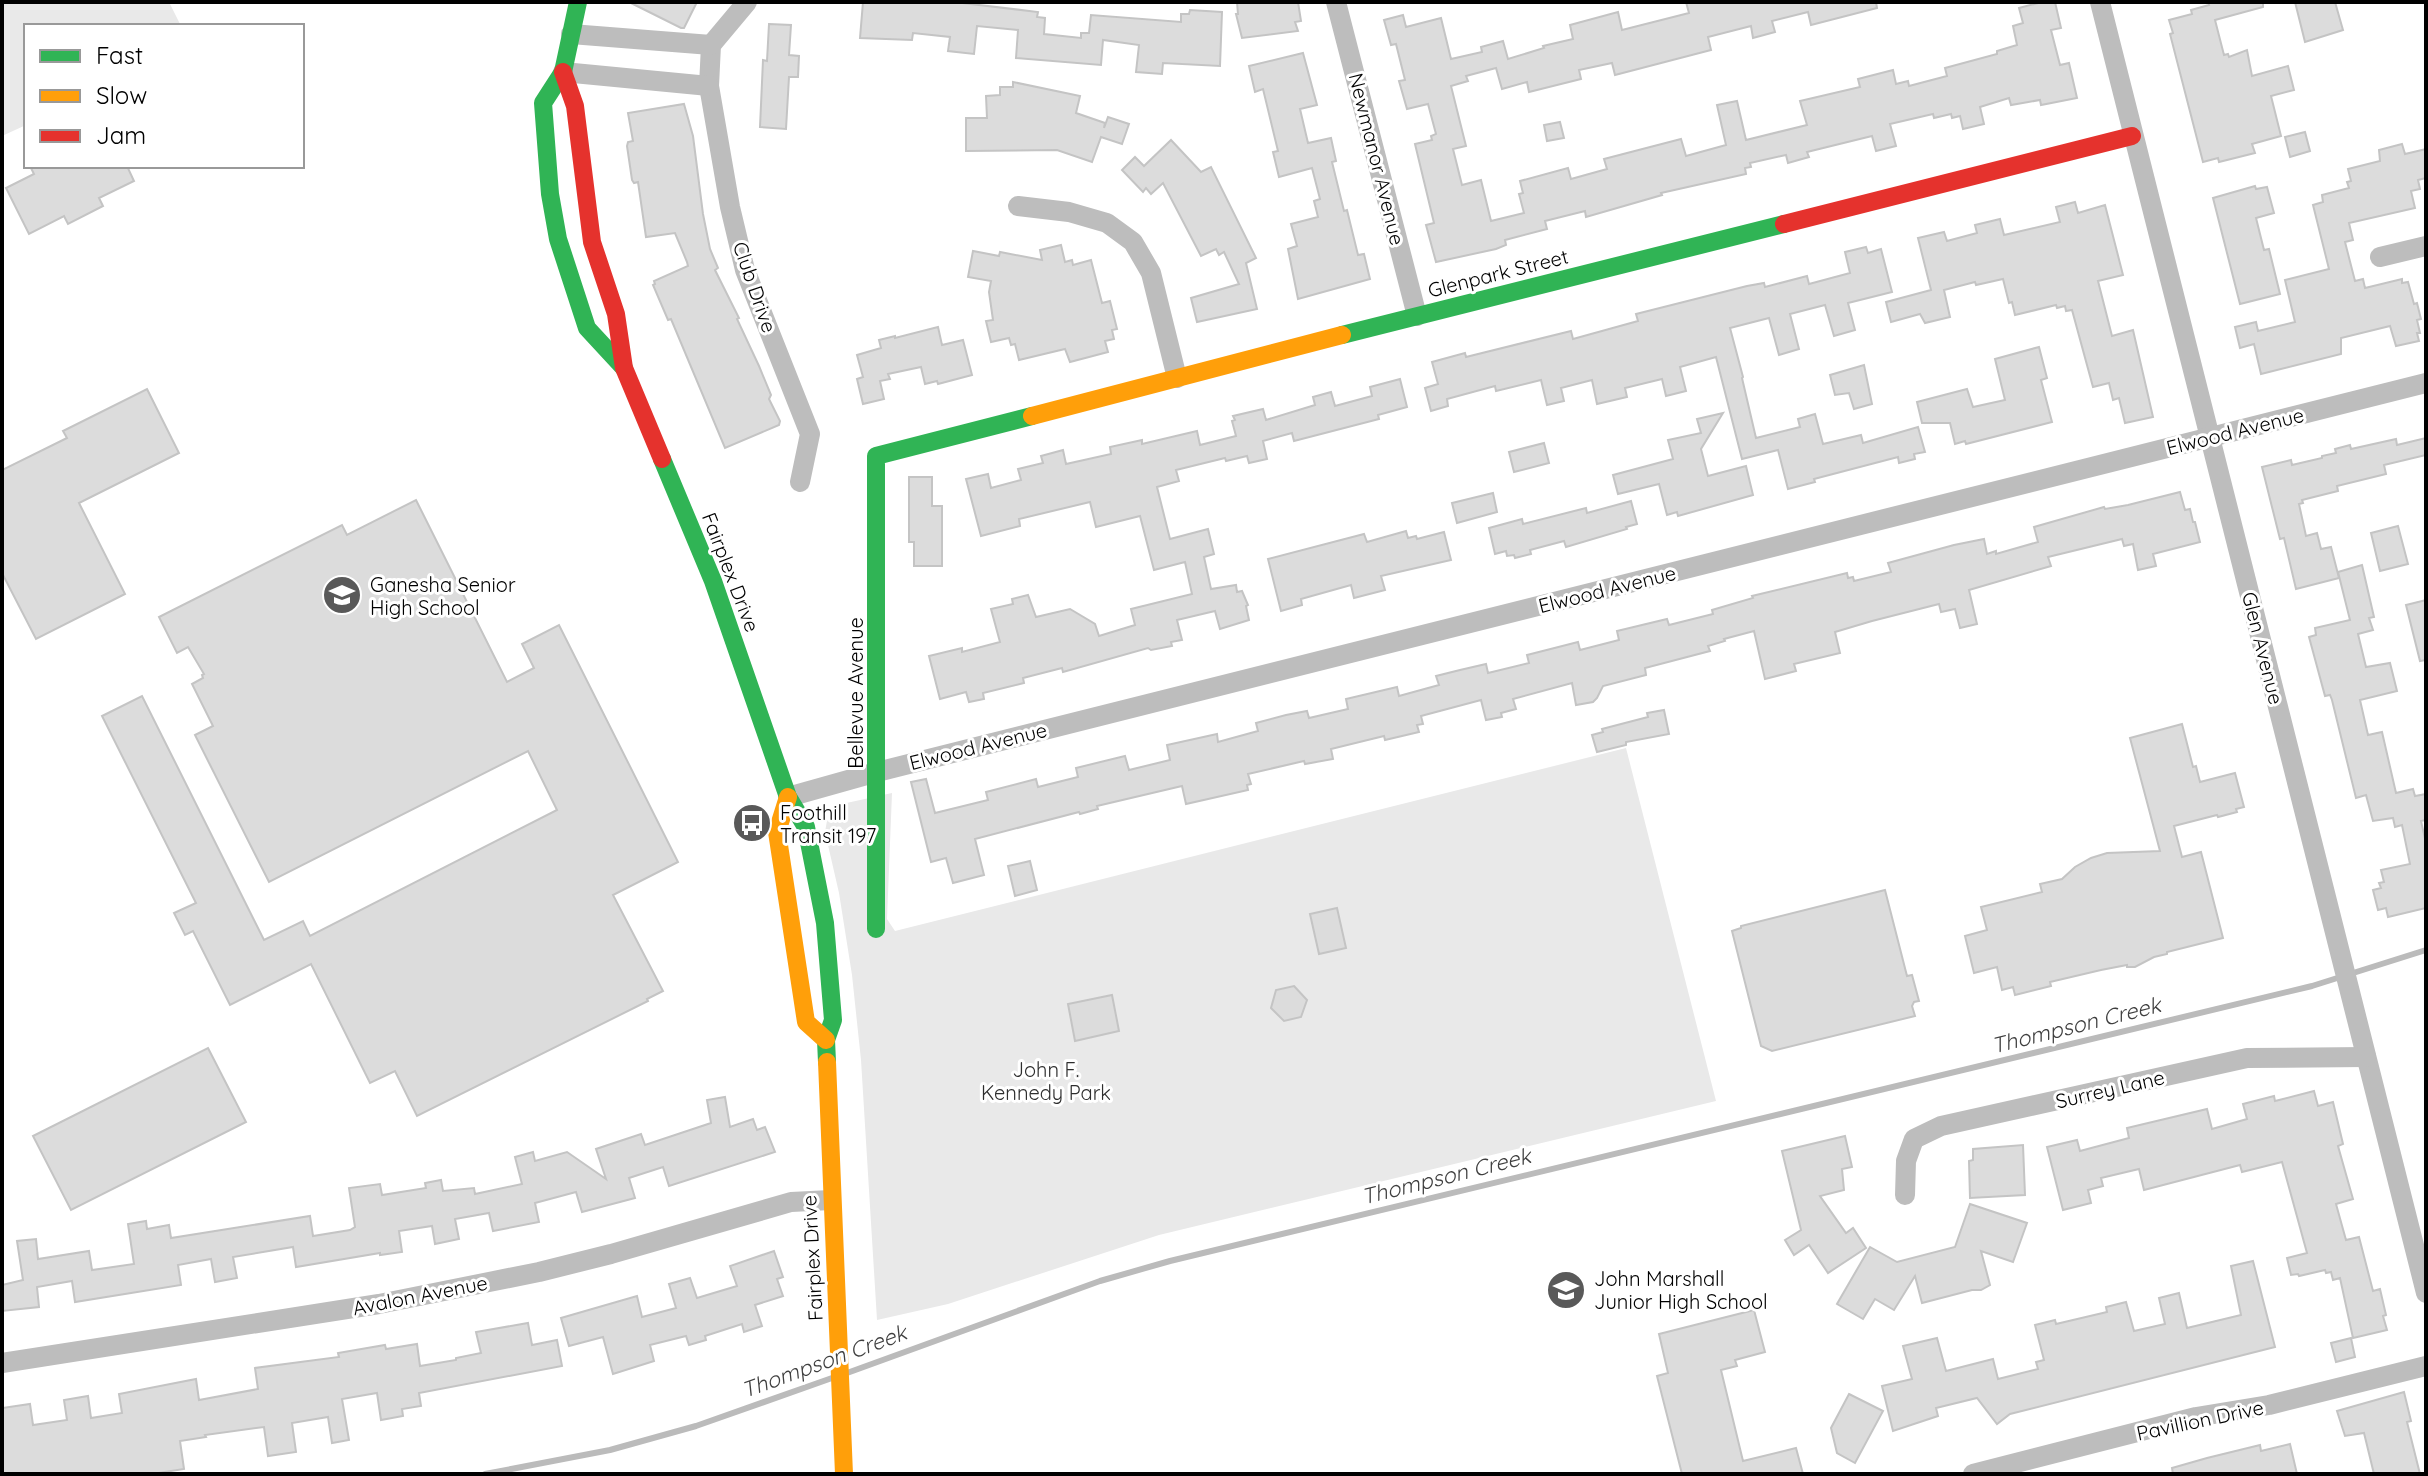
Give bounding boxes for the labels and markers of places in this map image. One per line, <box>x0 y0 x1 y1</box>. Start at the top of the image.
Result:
place label: Ganesha Senior High School <box>370 572 516 620</box>
school or university icon: Ganesha Senior High School <box>321 574 363 616</box>
place label: Foothill Transit 197 <box>780 800 876 848</box>
bus stop icon: Foothill Transit 197 <box>731 802 773 844</box>
place label: John Marshall Junior High School <box>1594 1266 1768 1314</box>
school or university icon: John Marshall Junior High School <box>1545 1269 1587 1311</box>

